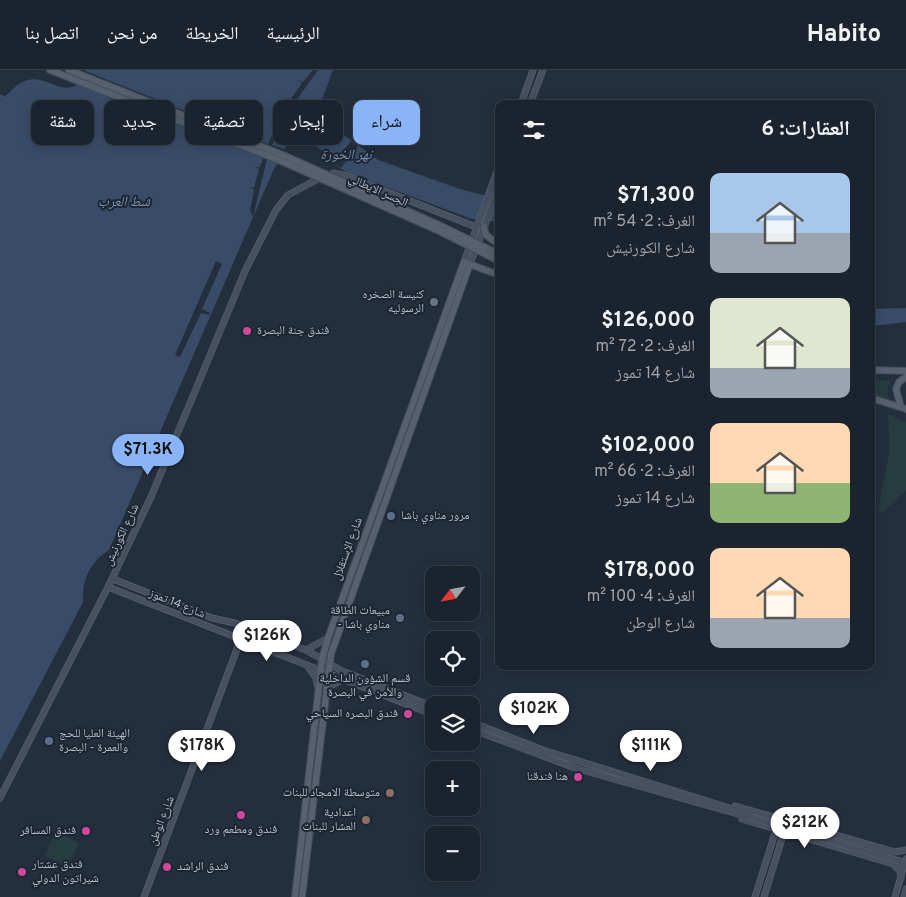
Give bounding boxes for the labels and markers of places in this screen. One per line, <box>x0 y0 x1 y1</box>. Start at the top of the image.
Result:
place label: كنيسة الصخره الرسوليه <box>363 287 424 317</box>
marker: كنيسة الصخره الرسوليه <box>428 296 440 308</box>
place label: فندق جنة البصرة <box>257 323 329 339</box>
marker: فندق جنة البصرة <box>241 325 253 337</box>
pin: $71.3K <box>107 434 189 476</box>
place label: مرور مناوي باشا <box>401 508 470 525</box>
marker: مرور مناوي باشا <box>385 510 397 522</box>
place label: مبيعات الطاقة - مناوي باشا <box>330 603 390 634</box>
marker: مبيعات الطاقة - مناوي باشا <box>394 612 406 624</box>
pin: $126K <box>232 620 302 662</box>
marker: قسم الشؤون الداخلية والأمن في البصرة <box>359 658 371 670</box>
place label: قسم الشؤون الداخلية والأمن في البصرة <box>320 671 410 702</box>
pin: $102K <box>499 692 569 735</box>
place label: فندق البصره السياحي <box>306 706 398 723</box>
marker: فندق البصره السياحي <box>402 708 414 720</box>
place label: الهيئة العليا للحج والعمرة - البصرة <box>59 726 130 756</box>
pin: $178K <box>167 730 237 772</box>
pin: $111K <box>616 730 686 772</box>
marker: الهيئة العليا للحج والعمرة - البصرة <box>43 735 55 747</box>
place label: هنا فندقنا <box>527 769 568 785</box>
marker: هنا فندقنا <box>572 771 584 783</box>
place label: متوسطة الامجاد للبنات <box>283 785 380 801</box>
marker: متوسطة الامجاد للبنات <box>384 787 396 799</box>
place label: اعدادية العشار للبنات <box>302 805 356 835</box>
pin: $212K <box>770 806 840 849</box>
marker: فندق ومطعم ورد <box>235 809 247 821</box>
marker: اعدادية العشار للبنات <box>360 814 372 826</box>
place label: فندق ومطعم ورد <box>205 822 277 838</box>
place label: فندق المسافر <box>19 823 76 839</box>
marker: فندق المسافر <box>80 825 92 837</box>
place label: فندق عشتار شيراتون الدولي <box>31 857 99 888</box>
place label: فندق الراشد <box>177 859 229 875</box>
marker: فندق الراشد <box>161 861 173 873</box>
marker: فندق عشتار شيراتون الدولي <box>16 866 28 878</box>

